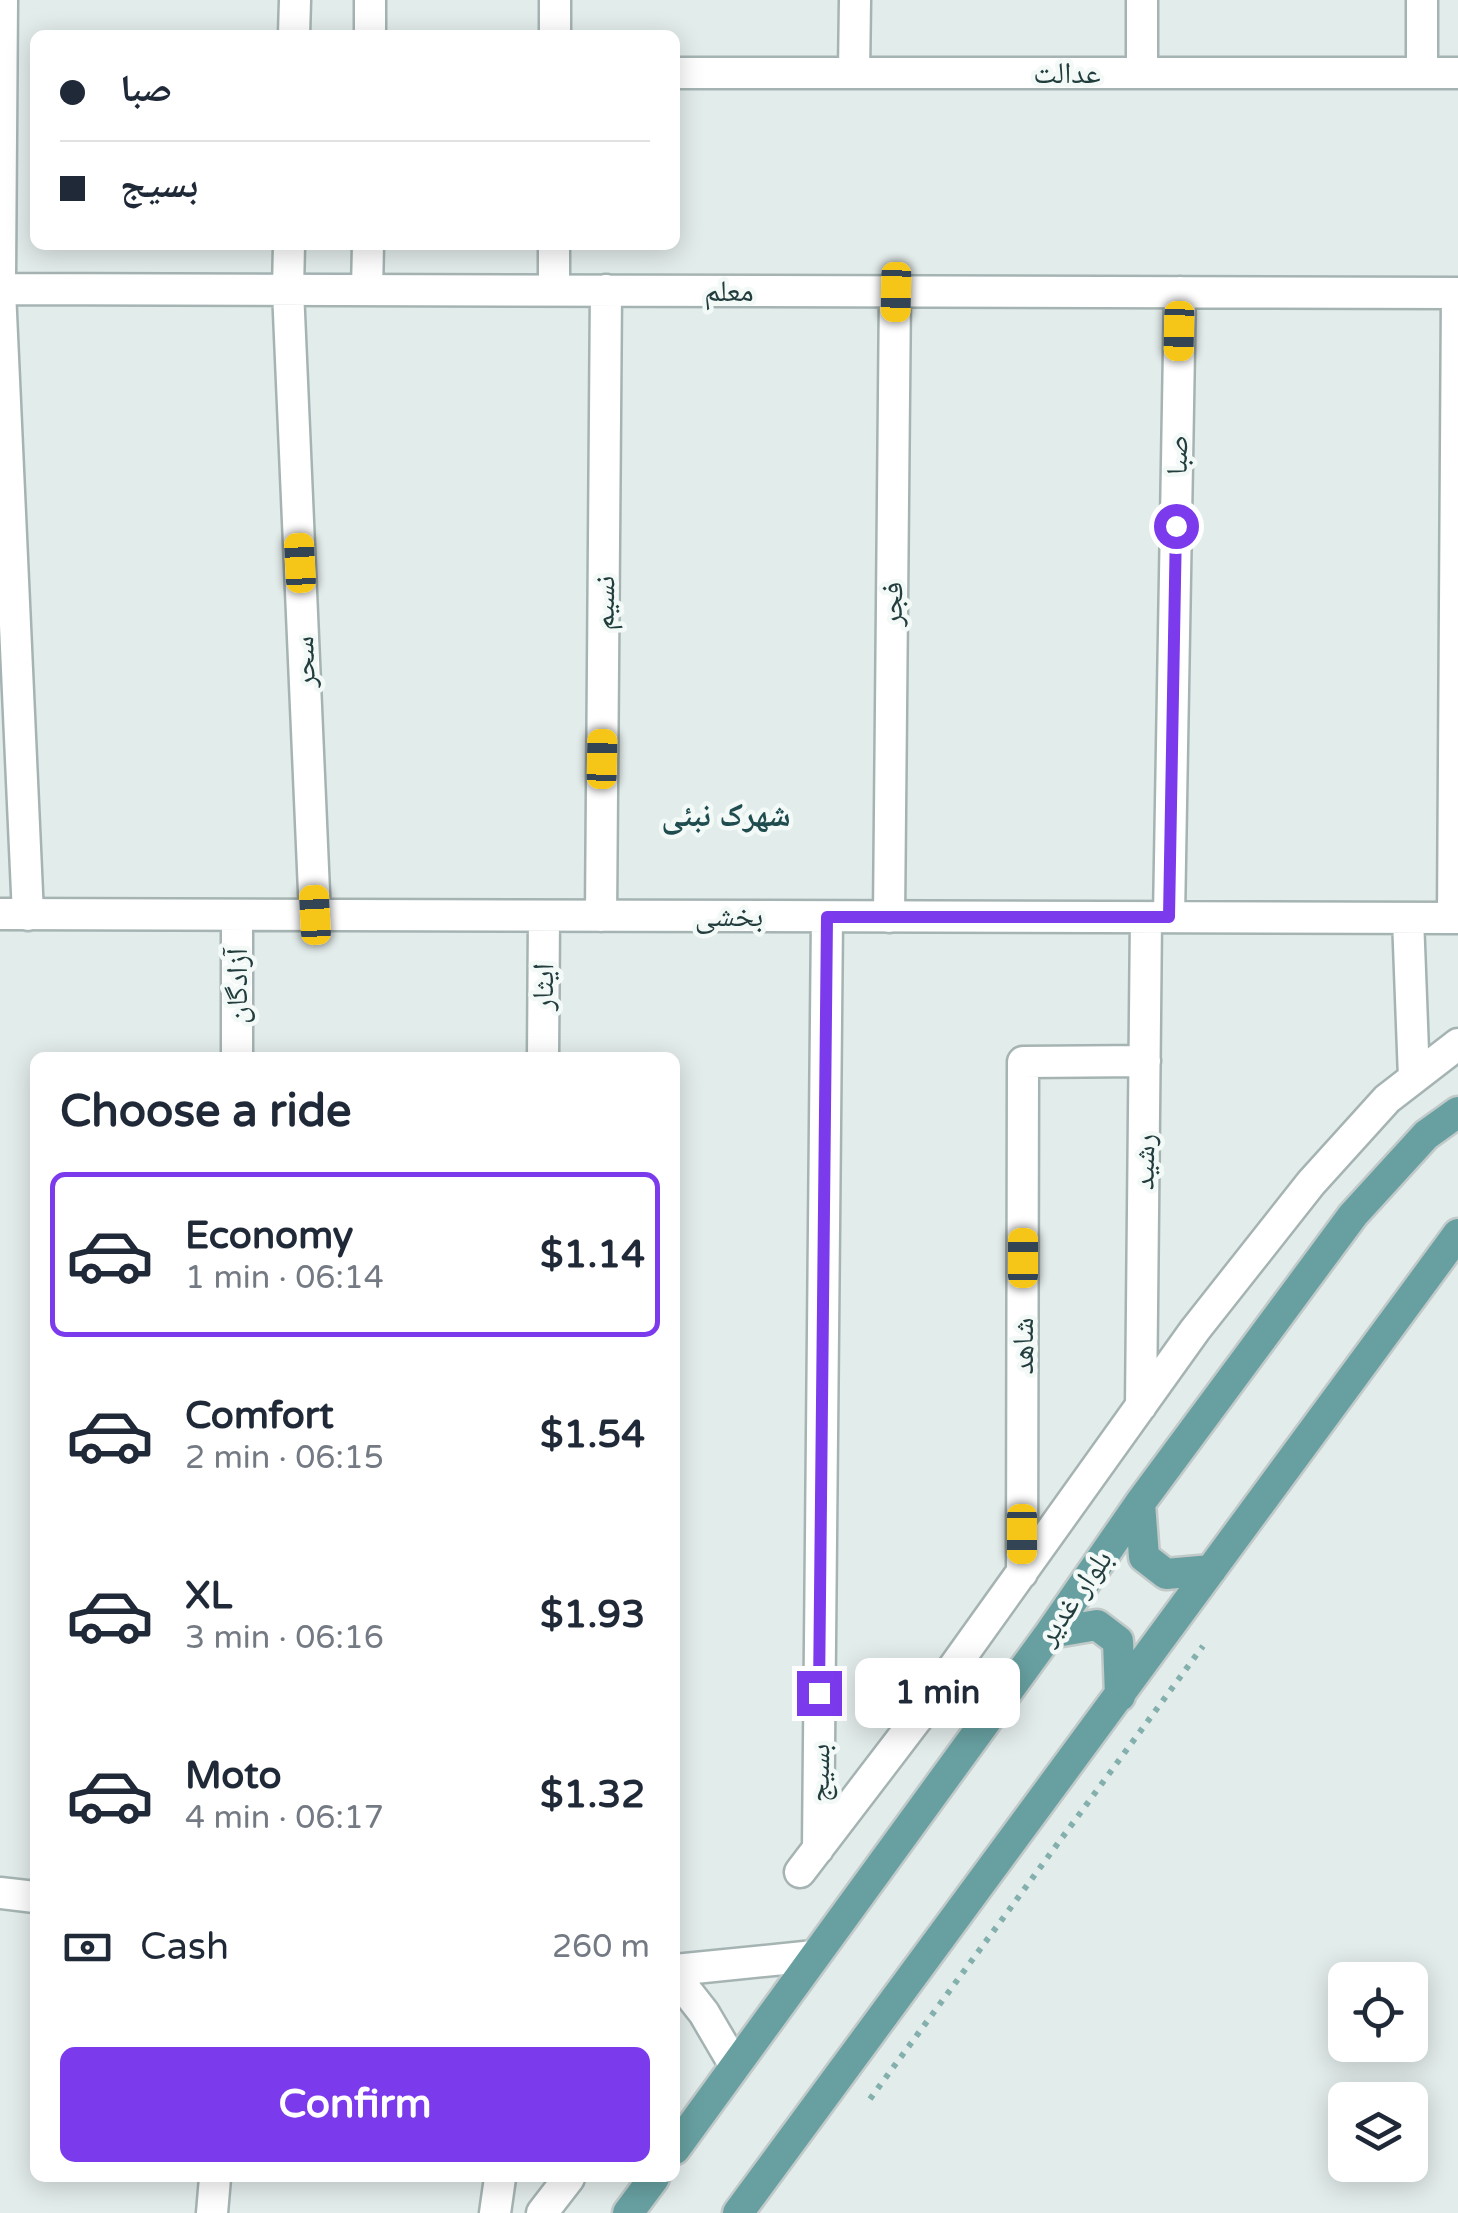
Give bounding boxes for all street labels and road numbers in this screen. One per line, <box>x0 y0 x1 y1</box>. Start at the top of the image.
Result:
street label: عدالت <box>1033 55 1101 92</box>
street label: معلم <box>704 273 754 311</box>
street label: صبا <box>1159 435 1196 475</box>
street label: نسیم <box>586 575 624 631</box>
street label: فجر <box>874 581 911 628</box>
street label: سحر <box>285 635 324 690</box>
street label: بخشی <box>695 898 763 935</box>
street label: آزادگان <box>219 947 256 1024</box>
street label: ایثار <box>525 963 562 1012</box>
street label: رشید <box>1126 1134 1163 1190</box>
street label: شاهد <box>1005 1318 1042 1374</box>
street label: بلوار غدیر <box>1028 1542 1121 1653</box>
street label: بسیج <box>800 1743 839 1803</box>

